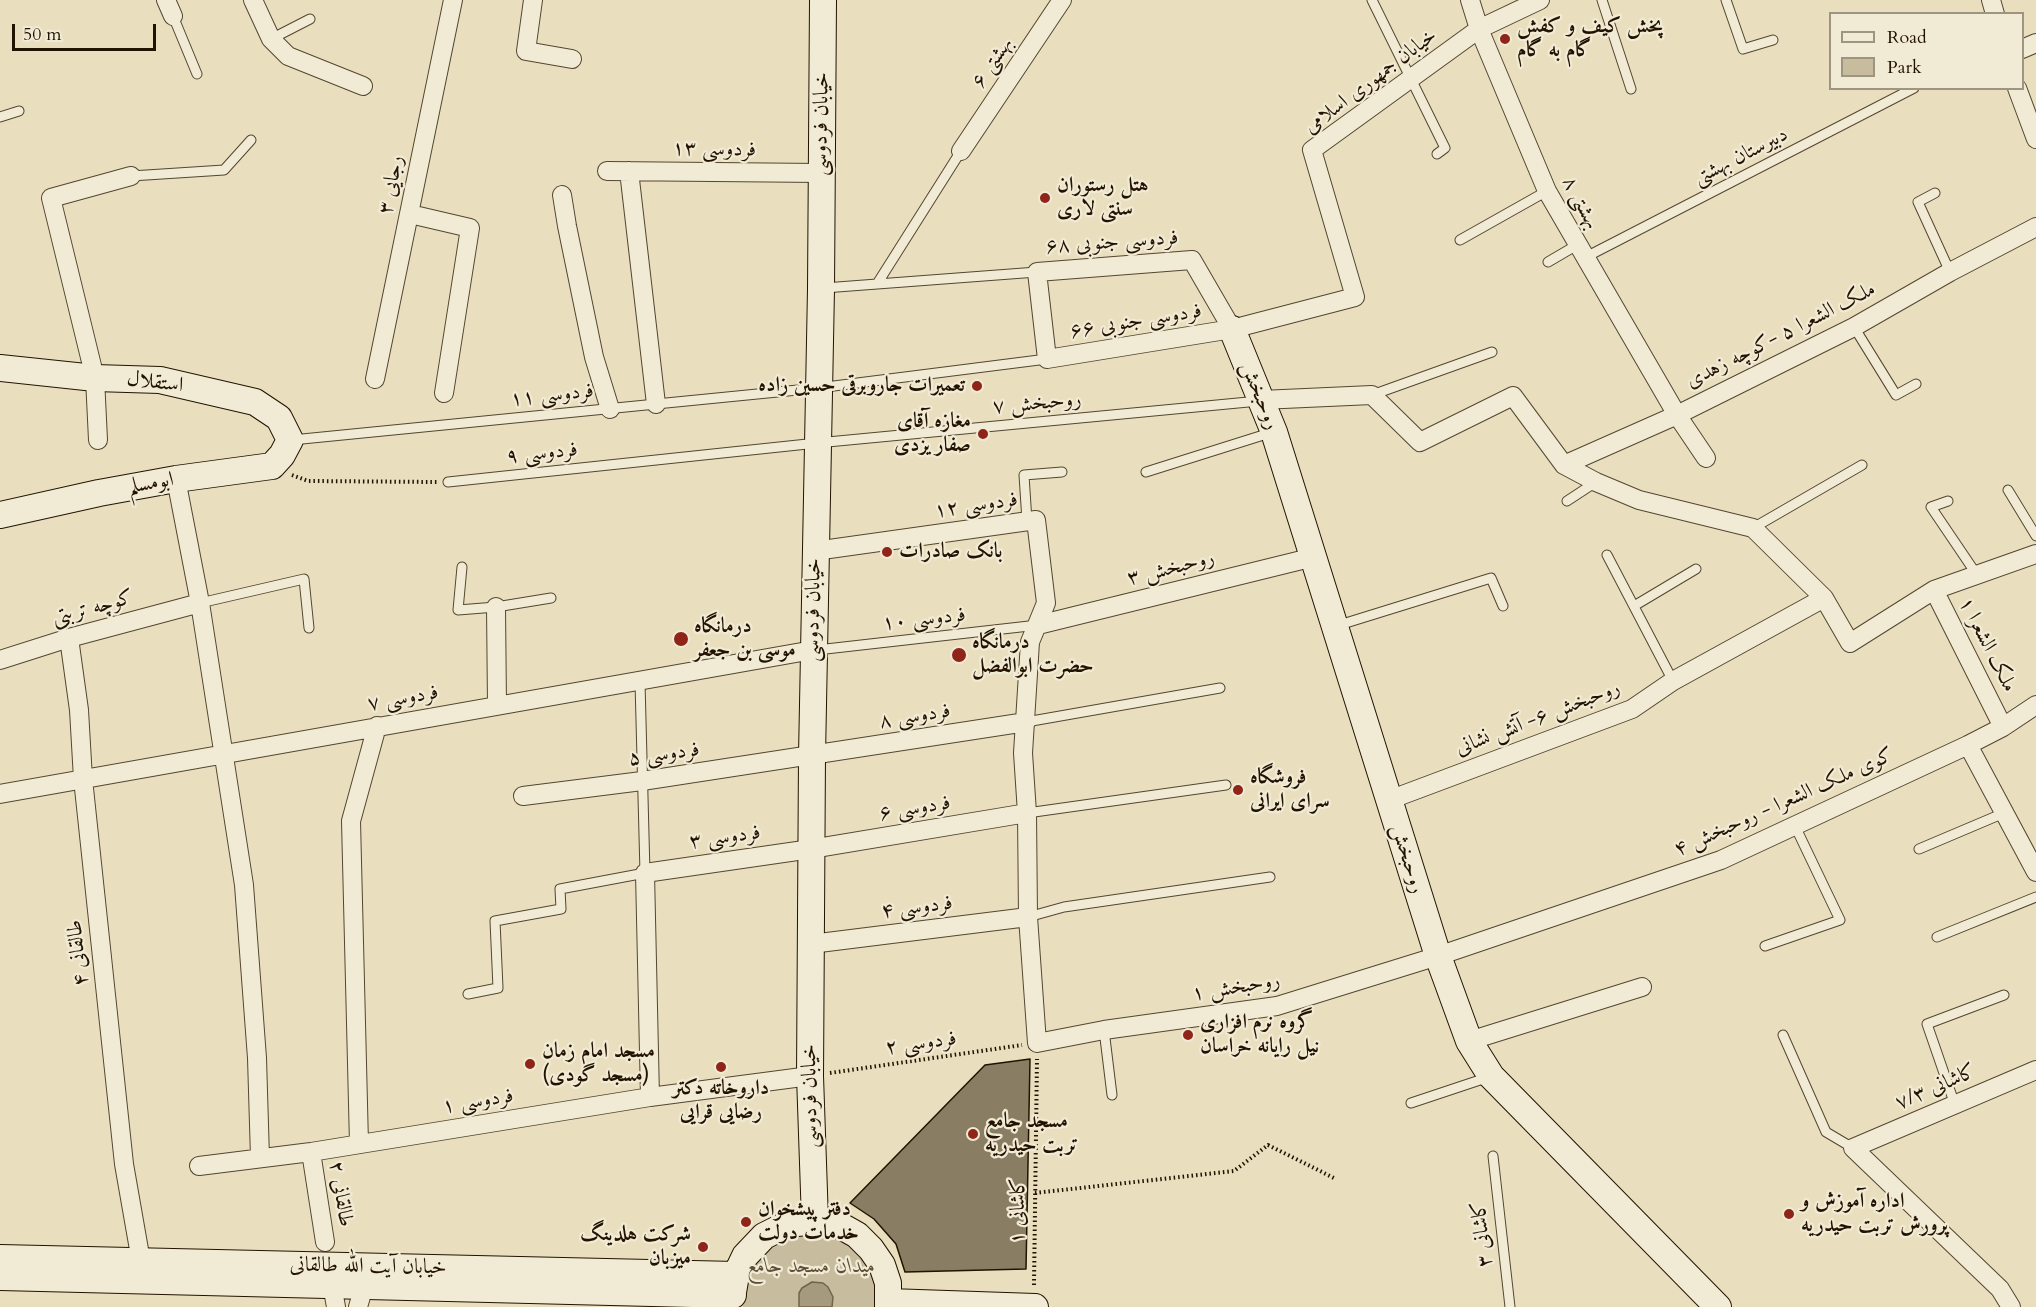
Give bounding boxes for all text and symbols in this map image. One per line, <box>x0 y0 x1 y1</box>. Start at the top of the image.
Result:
scale bar <box>15 12 159 50</box>
legend <box>1829 12 2024 90</box>
place label: پخش کیف و کفش گام به گام <box>1517 14 1663 64</box>
text: 50 m <box>23 22 62 47</box>
street label: خیابان جمهوری اسلامی <box>1300 24 1442 140</box>
text: Road <box>1887 25 1927 50</box>
marker: پخش کیف و کفش گام به گام <box>1498 32 1512 46</box>
street label: بهشتی ۶ <box>967 33 1019 93</box>
text: Park <box>1887 55 1922 80</box>
street label: خیابان فردوسی <box>808 72 836 176</box>
street label: دبیرستان بهشتی <box>1689 122 1793 192</box>
street label: فردوسی ۱۳ <box>672 137 756 163</box>
street label: رجایی ۳ <box>374 154 410 216</box>
street label: بهشتی ۸ <box>1556 172 1604 234</box>
place label: هتل رستوران سنتی لاری <box>1057 173 1148 223</box>
marker: هتل رستوران سنتی لاری <box>1038 191 1052 205</box>
street label: فردوسی جنوبی ۶۸ <box>1045 226 1179 260</box>
street label: ملک الشعرا ۵ -کوچه زهدی <box>1682 277 1880 395</box>
street label: فردوسی جنوبی ۶۶ <box>1068 299 1204 345</box>
street label: روحبخش <box>1234 358 1284 434</box>
street label: استقلال <box>125 367 185 399</box>
place label: تعمیرات جاروبرقی حسین زاده <box>758 373 965 399</box>
street label: فردوسی ۱۱ <box>509 379 595 413</box>
marker: تعمیرات جاروبرقی حسین زاده <box>970 379 984 393</box>
street label: روحبخش ۷ <box>992 388 1082 420</box>
place label: مغازه آقای صفار یزدی <box>894 409 971 459</box>
marker: مغازه آقای صفار یزدی <box>976 427 990 441</box>
street label: فردوسی ۹ <box>505 438 579 470</box>
street label: ابومسلم <box>126 468 176 500</box>
street label: فردوسی ۱۲ <box>933 488 1019 524</box>
place label: بانک صادرات <box>899 539 1002 565</box>
marker: بانک صادرات <box>880 545 894 559</box>
street label: روحبخش ۳ <box>1125 546 1217 592</box>
street label: خیابان فردوسی <box>800 558 828 662</box>
street label: کوچه تربتی <box>49 585 137 633</box>
street label: ملک الشعرا ۱ <box>1952 593 2022 697</box>
street label: فردوسی ۱۰ <box>881 603 967 637</box>
place label: درمانگاه موسی بن جعفر <box>694 614 796 664</box>
marker: درمانگاه موسی بن جعفر <box>672 630 690 648</box>
place label: درمانگاه حضرت ابوالفضل <box>972 630 1094 680</box>
marker: درمانگاه حضرت ابوالفضل <box>950 646 968 664</box>
street label: روحبخش ۶- آتش نشانی <box>1452 676 1624 762</box>
street label: فردوسی ۷ <box>365 680 441 718</box>
street label: فردوسی ۸ <box>878 699 952 735</box>
street label: فردوسی ۵ <box>627 738 701 772</box>
street label: کوی ملک الشعرا - روحبخش ۴ <box>1670 743 1898 863</box>
place label: فروشگاه سرای ایرانی <box>1250 765 1330 815</box>
marker: فروشگاه سرای ایرانی <box>1231 783 1245 797</box>
street label: فردوسی ۶ <box>878 791 952 827</box>
street label: فردوسی ۳ <box>688 821 762 855</box>
street label: روحبخش <box>1385 821 1429 897</box>
street label: فردوسی ۴ <box>880 891 954 925</box>
street label: طالقانی ۴ <box>63 919 95 987</box>
street label: روحبخش ۱ <box>1190 969 1282 1007</box>
place label: گروه نرم افزاری نیل رایانه خراسان <box>1200 1010 1320 1060</box>
street label: فردوسی ۲ <box>884 1027 958 1061</box>
marker: گروه نرم افزاری نیل رایانه خراسان <box>1181 1028 1195 1042</box>
place label: مسجد امام زمان (مسجد گودی) <box>542 1039 655 1089</box>
street label: خیابان فردوسی <box>797 1044 825 1148</box>
marker: مسجد امام زمان (مسجد گودی) <box>523 1057 537 1071</box>
marker: داروخاته دکتر رضایی قرایی <box>714 1060 728 1074</box>
street label: کاشانی ۷/۳ <box>1892 1060 1980 1116</box>
place label: داروخاته دکتر رضایی قرایی <box>673 1076 769 1126</box>
street label: فردوسی ۱ <box>441 1084 515 1120</box>
place label: مسجد جامع تربت حیدریه <box>985 1109 1078 1159</box>
marker: مسجد جامع تربت حیدریه <box>966 1127 980 1141</box>
street label: طالقانی ۲ <box>322 1159 358 1229</box>
street label: کاشانی ۱ <box>1006 1178 1032 1244</box>
place label: اداره آموزش و پرورش تربت حیدریه <box>1801 1189 1948 1239</box>
place label: دفتر پیشخوان خدمات دولت <box>758 1197 859 1247</box>
street label: کاشانی ۳ <box>1467 1200 1499 1268</box>
marker: اداره آموزش و پرورش تربت حیدریه <box>1782 1207 1796 1221</box>
marker: دفتر پیشخوان خدمات دولت <box>739 1215 753 1229</box>
place label: شرکت هلدینگ میزبان <box>580 1222 691 1272</box>
marker: شرکت هلدینگ میزبان <box>696 1240 710 1254</box>
street label: خیابان آیت الله طالقانی <box>289 1253 447 1281</box>
park label: میدان مسجد جامع <box>747 1254 875 1280</box>

